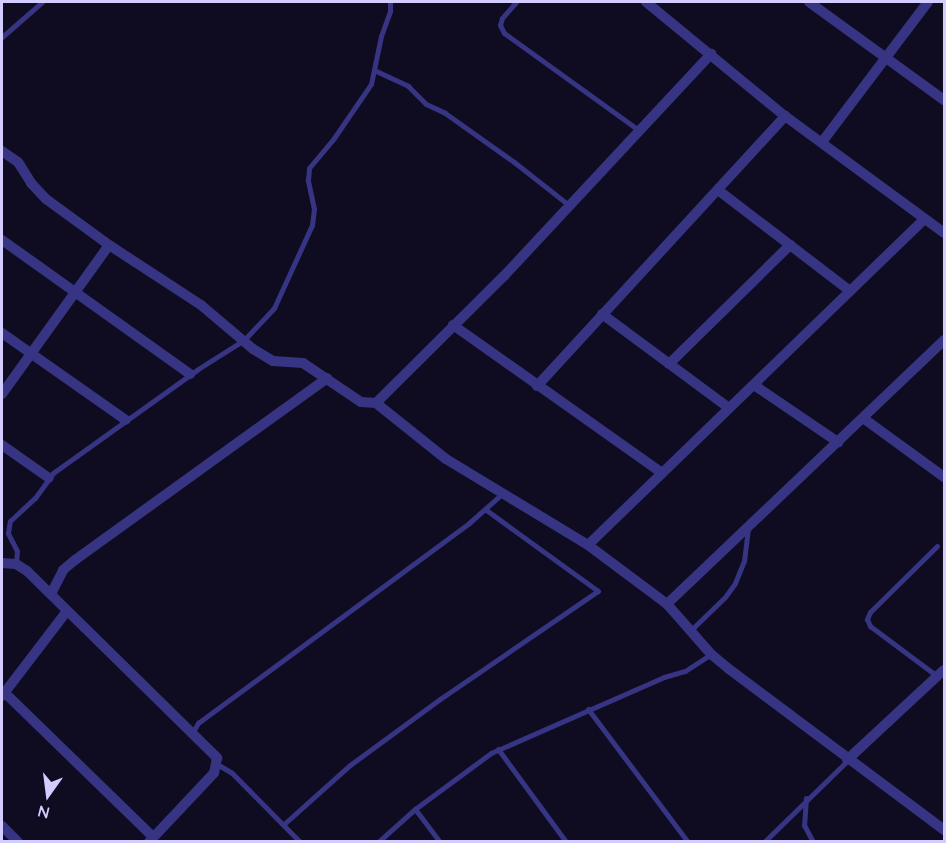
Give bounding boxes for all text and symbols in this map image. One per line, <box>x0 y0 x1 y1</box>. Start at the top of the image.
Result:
north arrow <box>18 765 78 825</box>
text: N <box>36 801 52 824</box>

